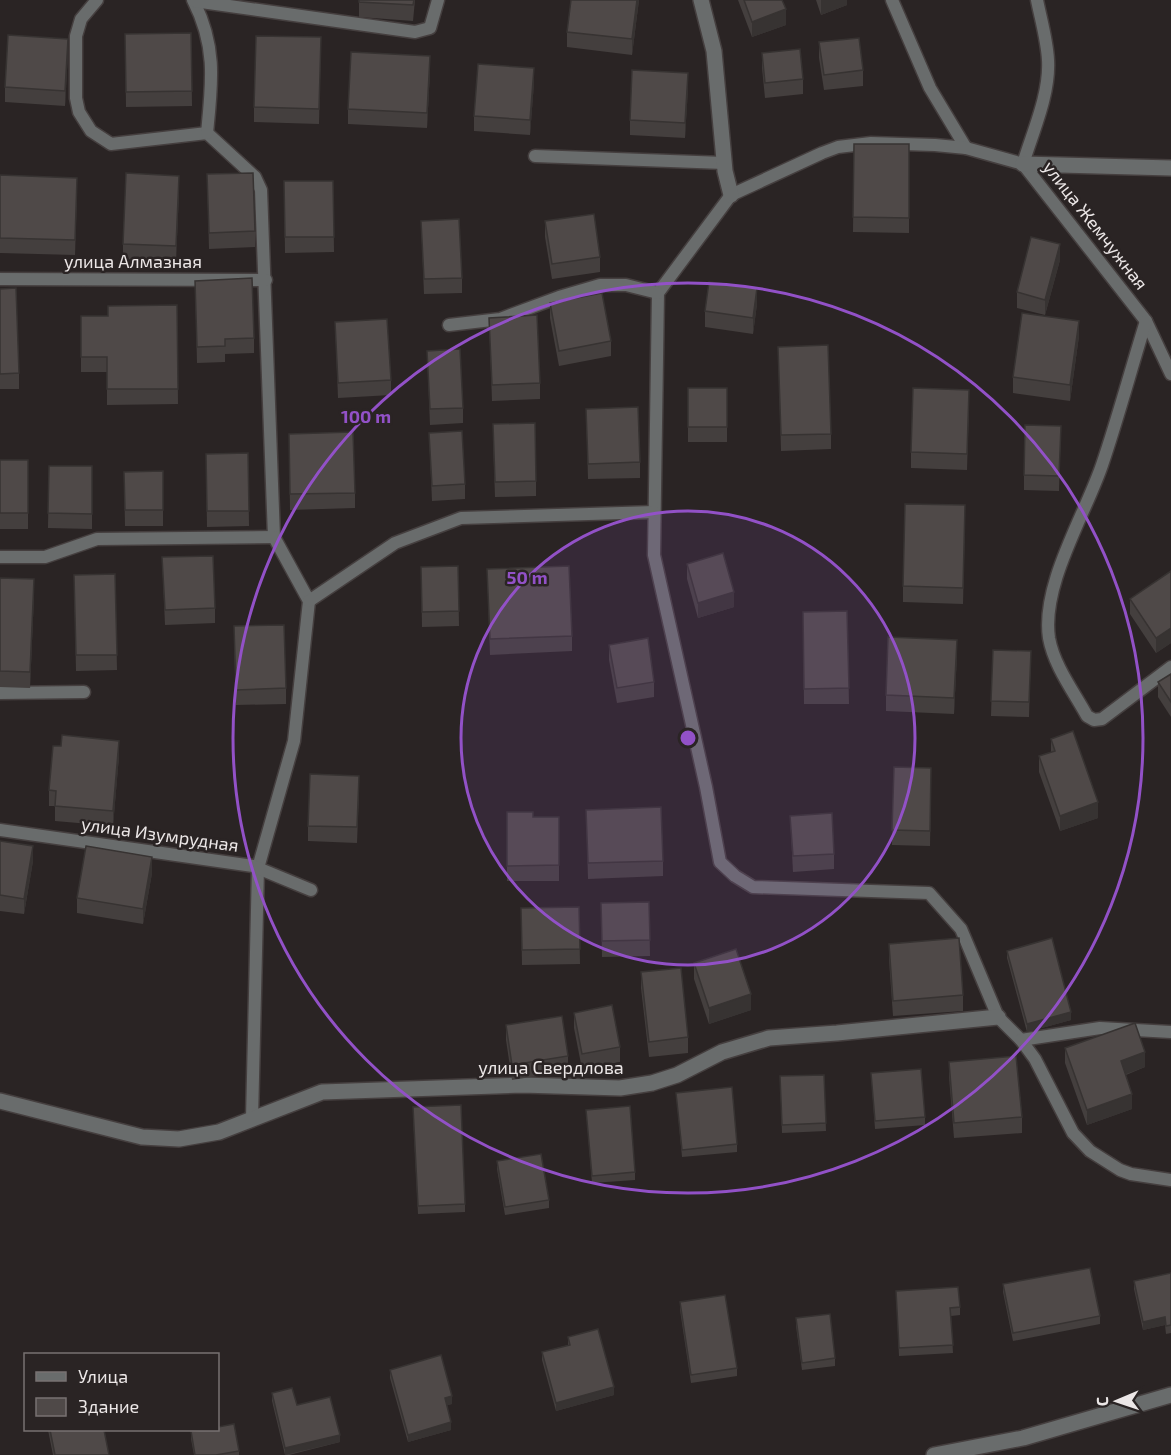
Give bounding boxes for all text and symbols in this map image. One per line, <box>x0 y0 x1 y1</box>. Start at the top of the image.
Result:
street label: улица Жемчужная <box>1039 156 1153 294</box>
street label: улица Алмазная <box>64 250 202 272</box>
text: 100 m <box>341 405 391 427</box>
text: 50 m <box>506 566 548 588</box>
centre of rings <box>678 728 698 748</box>
street label: улица Изумрудная <box>80 812 240 856</box>
street label: улица Свердлова <box>478 1056 624 1078</box>
legend <box>24 1353 219 1431</box>
text: Улица <box>78 1365 128 1387</box>
north arrow <box>1087 1371 1147 1431</box>
text: Здание <box>78 1395 139 1417</box>
text: С <box>1092 1397 1111 1407</box>

